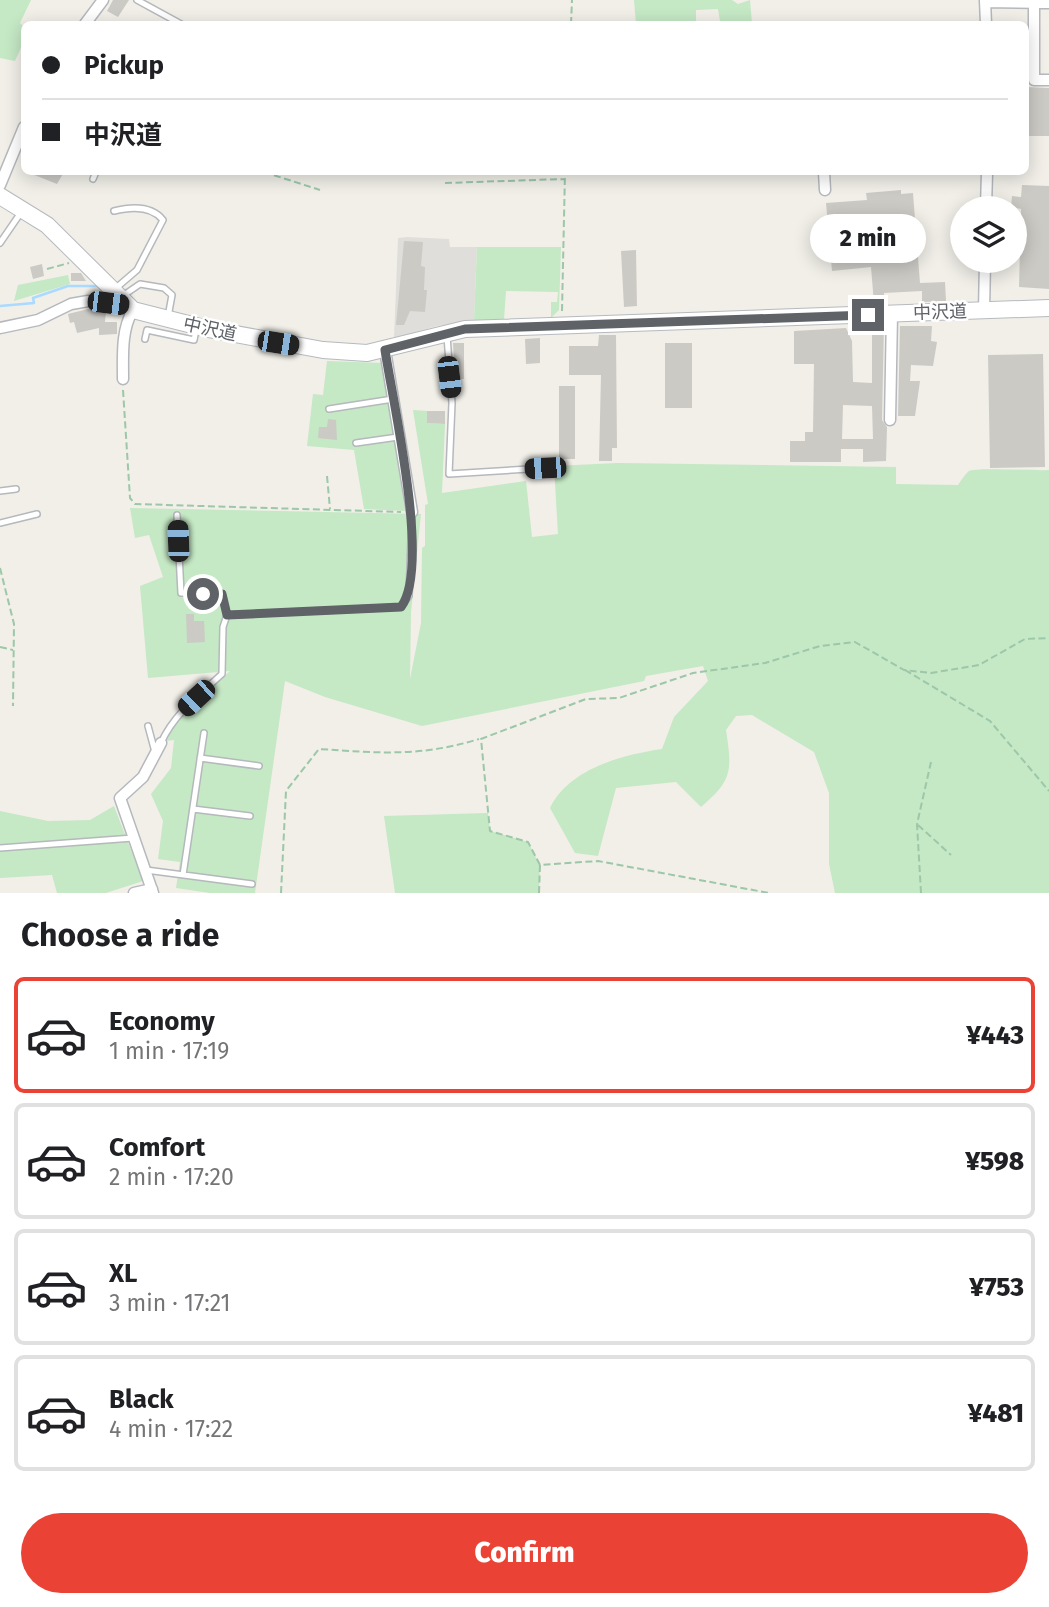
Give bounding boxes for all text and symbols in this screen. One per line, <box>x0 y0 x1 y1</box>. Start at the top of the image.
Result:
text: Pickup <box>84 50 164 81</box>
text: 中沢道 <box>84 120 162 151</box>
map controls <box>950 196 1027 273</box>
button: layers <box>950 196 1027 273</box>
callout: 2 min <box>810 214 926 262</box>
text: 2 min <box>840 224 896 252</box>
car <box>86 290 131 316</box>
route end <box>852 299 884 331</box>
street label: 中沢道 <box>913 300 967 324</box>
street label: 中沢道 <box>181 313 239 345</box>
car <box>256 329 301 357</box>
car <box>437 355 462 399</box>
car <box>524 456 567 480</box>
car <box>167 520 190 562</box>
route start <box>187 578 219 610</box>
car <box>174 676 219 720</box>
text: Choose a ride <box>21 916 219 954</box>
icon: car <box>25 1004 88 1067</box>
text: Economy <box>109 1006 215 1037</box>
text: ¥443 <box>966 1020 1024 1051</box>
text: 1 min · 17:19 <box>109 1037 229 1065</box>
icon: car <box>25 1130 88 1193</box>
text: Comfort <box>109 1132 205 1163</box>
text: ¥598 <box>965 1146 1024 1177</box>
text: 2 min · 17:20 <box>109 1163 234 1191</box>
icon: car <box>25 1256 88 1319</box>
text: XL <box>109 1258 137 1289</box>
text: ¥753 <box>969 1272 1024 1303</box>
text: 3 min · 17:21 <box>109 1289 230 1317</box>
icon: car <box>25 1382 88 1445</box>
text: Black <box>109 1384 174 1415</box>
text: ¥481 <box>968 1398 1024 1429</box>
text: 4 min · 17:22 <box>109 1415 233 1443</box>
button: Confirm <box>21 1513 1028 1593</box>

